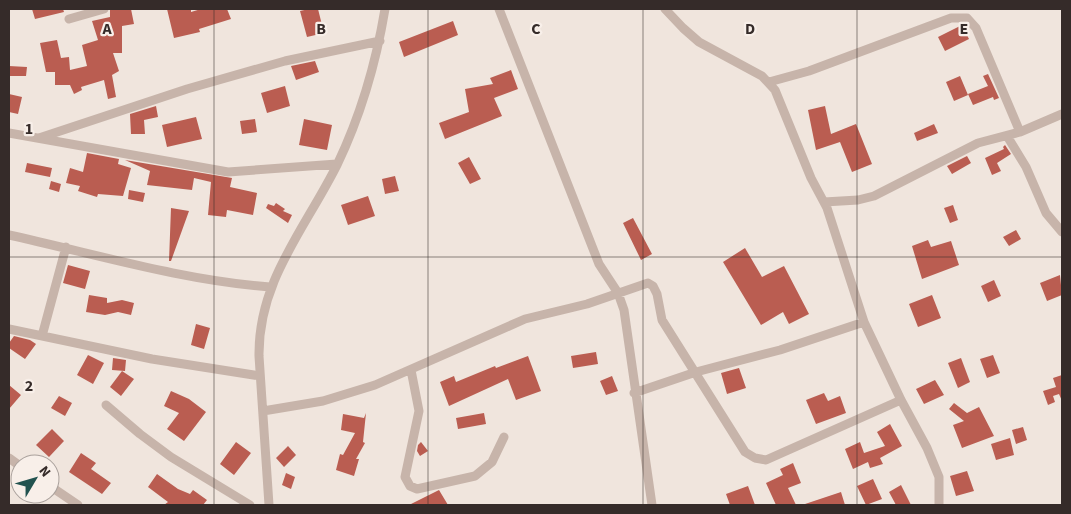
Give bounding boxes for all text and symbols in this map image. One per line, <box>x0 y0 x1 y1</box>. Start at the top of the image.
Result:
text: A <box>101 18 112 40</box>
text: B <box>316 18 326 40</box>
text: C <box>531 18 541 40</box>
text: D <box>745 18 755 40</box>
text: E <box>960 18 968 40</box>
text: 1 <box>25 118 33 140</box>
text: 2 <box>25 375 33 397</box>
north arrow <box>10 454 60 504</box>
text: N <box>34 462 55 481</box>

